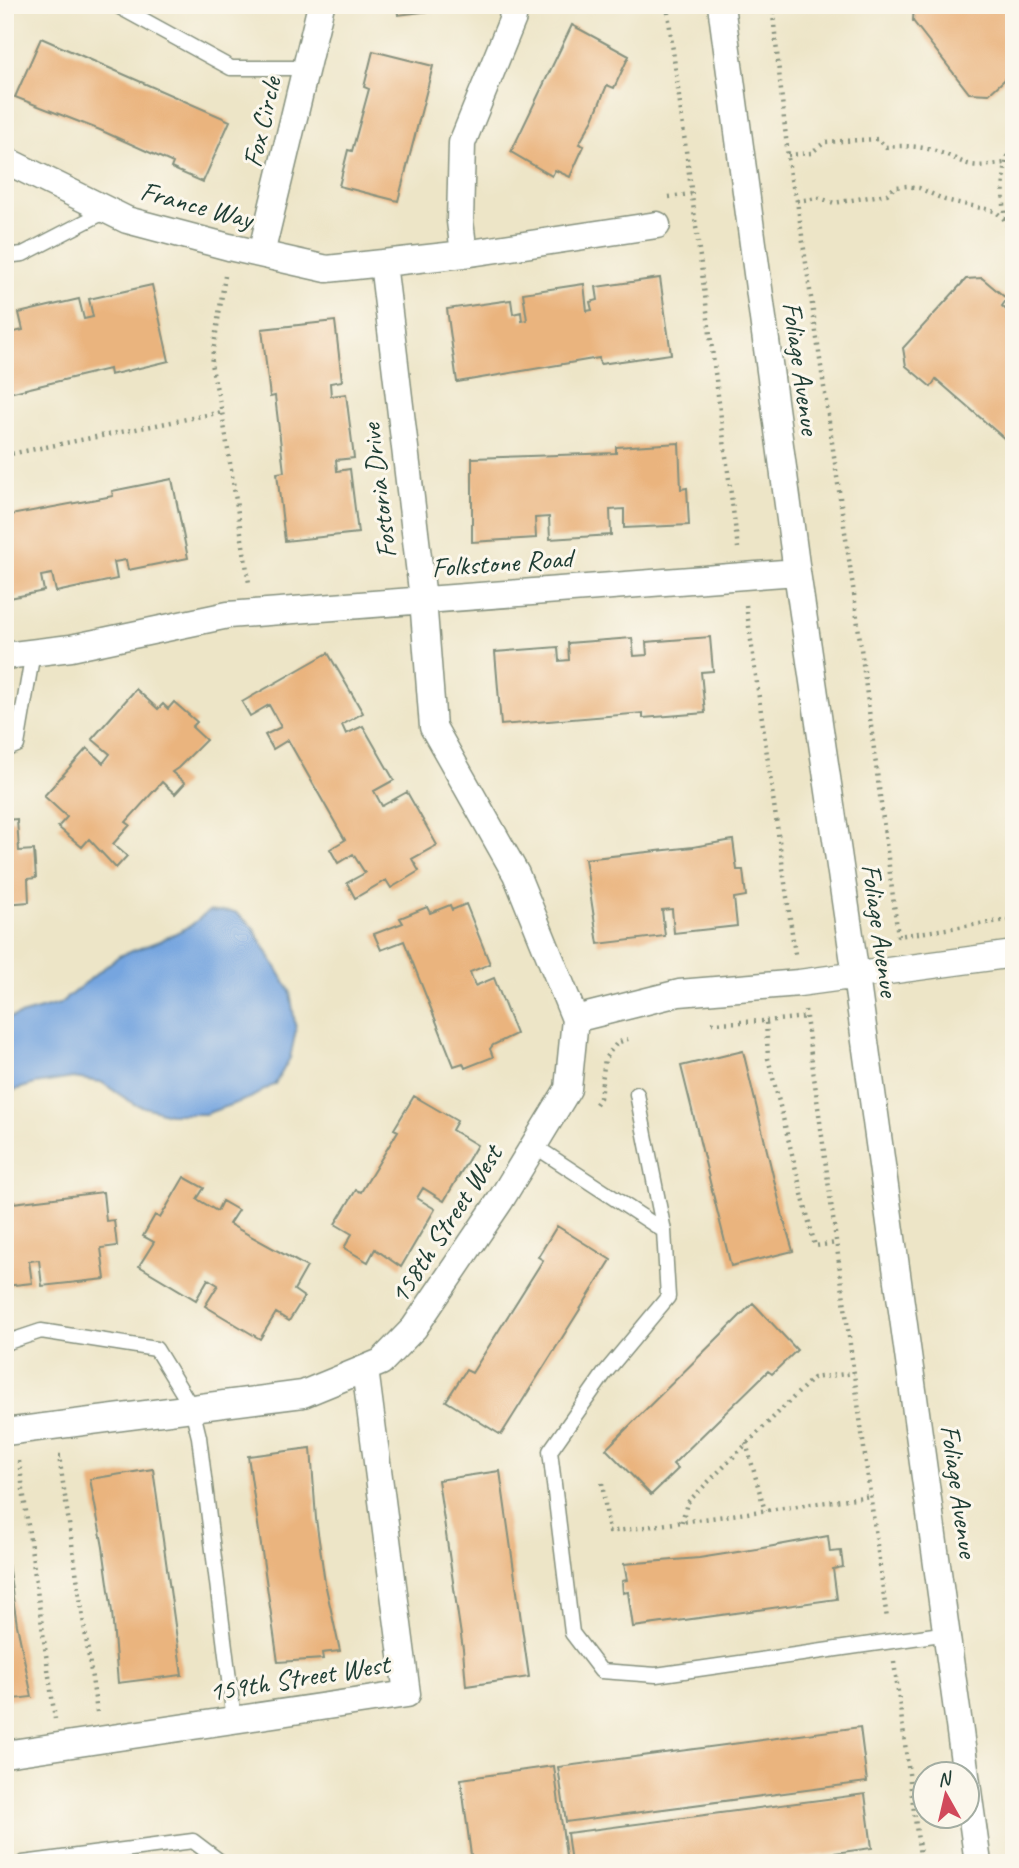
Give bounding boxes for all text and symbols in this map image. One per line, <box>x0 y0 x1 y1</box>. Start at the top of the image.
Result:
street label: Fox Circle <box>234 72 289 171</box>
street label: France Way <box>137 173 259 237</box>
street label: Foliage Avenue <box>775 299 828 439</box>
street label: Fostoria Drive <box>353 420 404 560</box>
street label: Folkstone Road <box>430 540 578 585</box>
street label: Foliage Avenue <box>854 861 907 1001</box>
street label: 158th Street West <box>381 1136 511 1310</box>
street label: Foliage Avenue <box>933 1422 986 1562</box>
street label: 159th Street West <box>207 1646 394 1709</box>
north arrow <box>911 1759 981 1829</box>
text: N <box>936 1766 954 1792</box>

